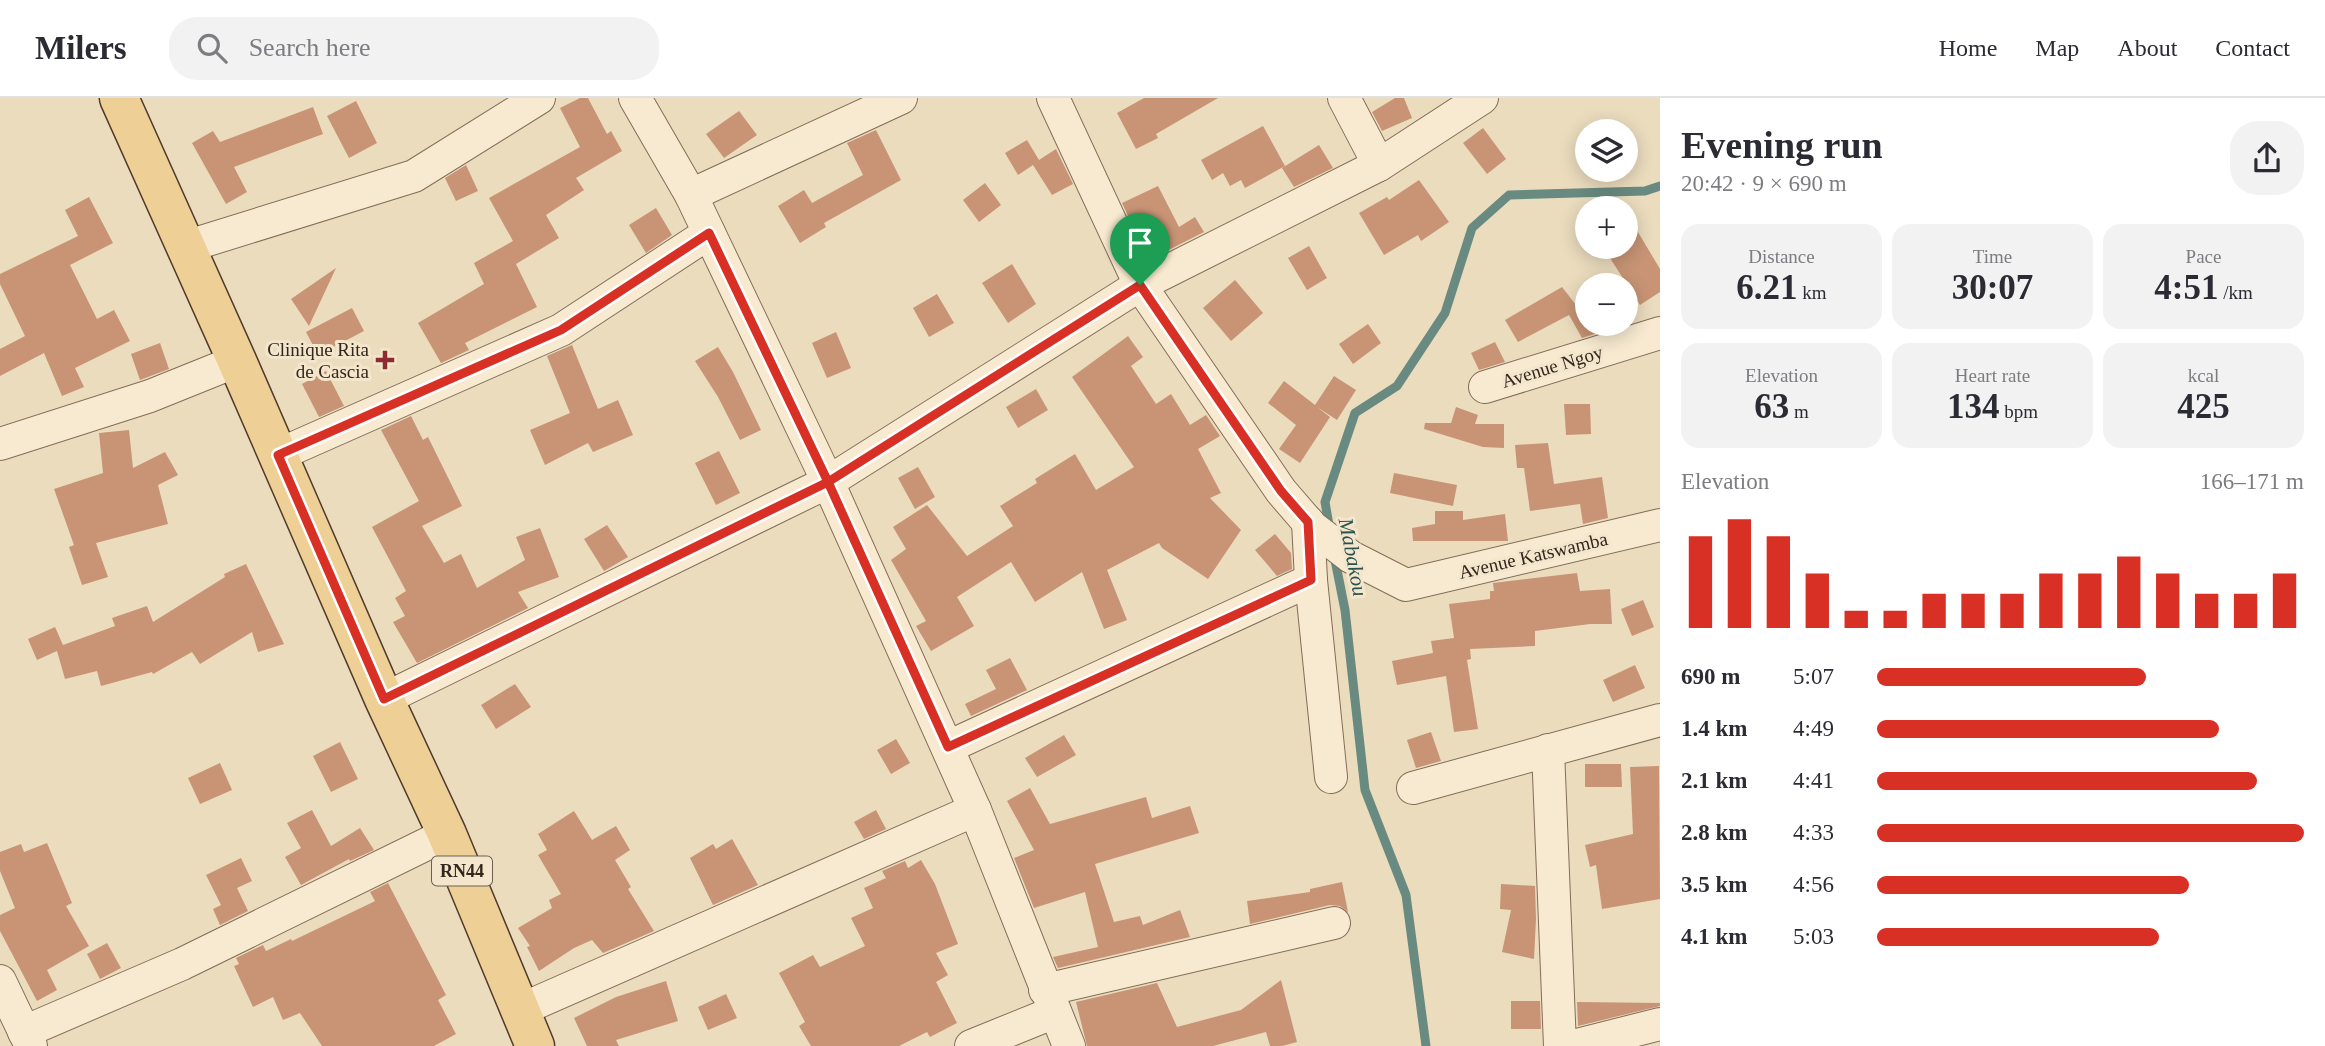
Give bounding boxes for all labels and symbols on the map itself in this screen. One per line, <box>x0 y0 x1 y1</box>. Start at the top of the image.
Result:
pin <box>1110 213 1170 285</box>
place label: Clinique Rita de Cascia <box>267 339 370 382</box>
street label: Avenue Ngoy <box>1499 341 1606 392</box>
marker: Clinique Rita de Cascia <box>375 350 395 370</box>
water label: Mabakou <box>1333 515 1372 598</box>
street label: Avenue Katswamba <box>1457 528 1610 583</box>
road number: RN44 <box>432 856 492 886</box>

